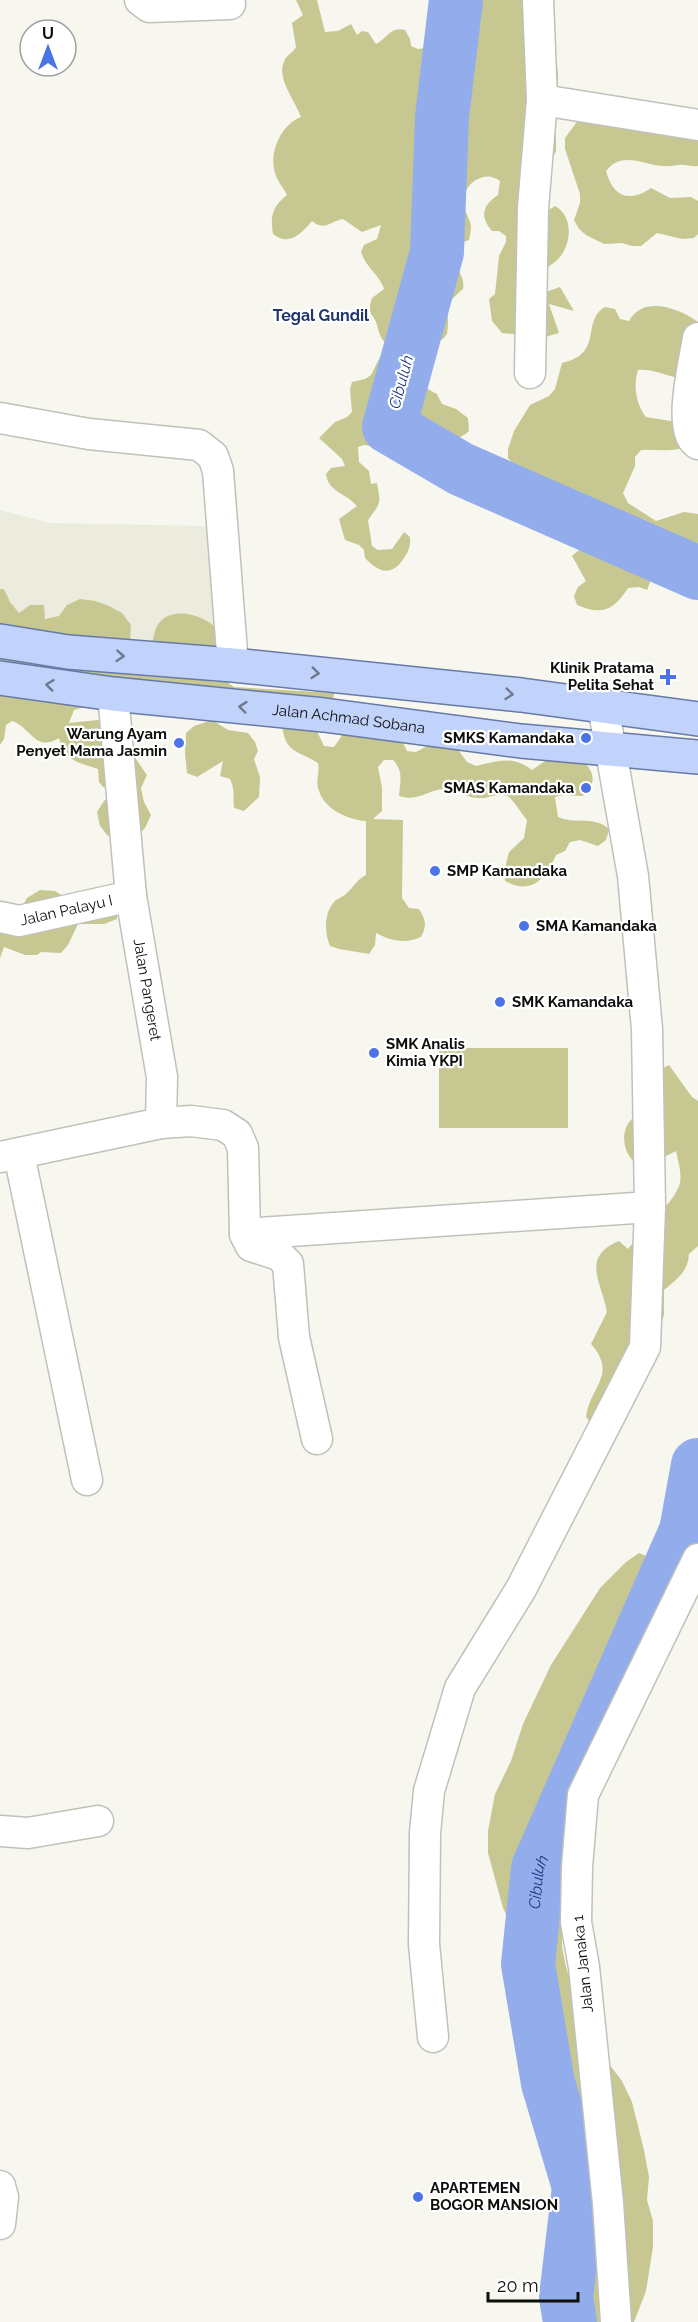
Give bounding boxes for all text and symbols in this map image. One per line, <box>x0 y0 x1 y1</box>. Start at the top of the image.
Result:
north arrow <box>18 18 78 78</box>
text: U <box>42 24 54 43</box>
district label: Tegal Gundil <box>273 306 370 325</box>
water label: Cibuluh <box>385 353 417 411</box>
one-way arrow <box>116 649 125 662</box>
place label: Klinik Pratama Pelita Sehat <box>550 659 654 694</box>
one-way arrow <box>310 666 319 679</box>
marker: Klinik Pratama Pelita Sehat <box>659 668 677 686</box>
one-way arrow <box>45 680 54 692</box>
one-way arrow <box>504 687 513 700</box>
one-way arrow <box>239 701 248 714</box>
street label: Jalan Achmad Sobana <box>271 701 426 737</box>
place label: Warung Ayam Penyet Mama Jasmin <box>16 725 167 760</box>
place label: SMKS Kamandaka <box>444 729 574 747</box>
marker: SMKS Kamandaka <box>579 731 593 745</box>
marker: Warung Ayam Penyet Mama Jasmin <box>172 736 186 750</box>
place label: SMAS Kamandaka <box>444 779 574 797</box>
marker: SMAS Kamandaka <box>579 781 593 795</box>
place label: SMP Kamandaka <box>447 862 568 880</box>
marker: SMP Kamandaka <box>428 864 442 878</box>
street label: Jalan Palayu I <box>18 891 114 929</box>
place label: SMA Kamandaka <box>536 917 657 935</box>
marker: SMA Kamandaka <box>517 919 531 933</box>
street label: Jalan Pangeret <box>129 937 165 1042</box>
place label: SMK Kamandaka <box>512 993 633 1011</box>
marker: SMK Kamandaka <box>493 995 507 1009</box>
place label: SMK Analis Kimia YKPI <box>386 1035 465 1070</box>
marker: SMK Analis Kimia YKPI <box>367 1046 381 1060</box>
water label: Cibuluh <box>524 1852 552 1910</box>
street label: Jalan Janaka 1 <box>569 1914 597 2014</box>
place label: APARTEMEN BOGOR MANSION <box>430 2179 558 2214</box>
marker: APARTEMEN BOGOR MANSION <box>411 2190 425 2204</box>
scale bar <box>488 2265 578 2303</box>
text: 20 m <box>497 2275 539 2296</box>

